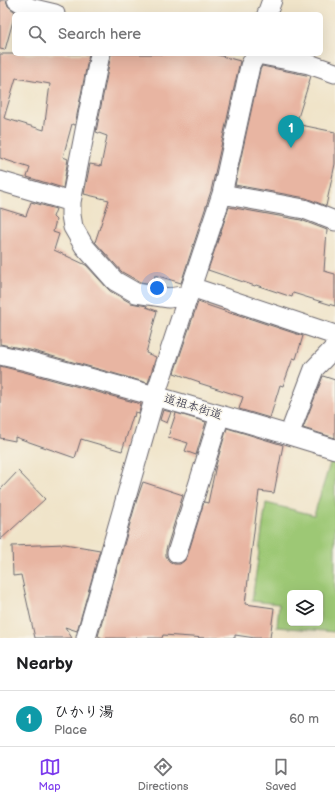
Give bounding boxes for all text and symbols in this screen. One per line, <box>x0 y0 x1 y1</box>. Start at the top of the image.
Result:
search box <box>12 12 323 56</box>
icon: search <box>26 23 48 45</box>
text: Search here <box>58 25 141 44</box>
pin: 1 <box>278 115 304 148</box>
your location <box>147 278 167 298</box>
street label: 道祖本街道 <box>162 391 224 423</box>
map controls <box>287 590 323 626</box>
button: layers <box>287 590 323 626</box>
text: Nearby <box>16 654 73 674</box>
text: ひかり湯 <box>54 703 114 722</box>
text: 1 <box>26 711 32 727</box>
text: 60 m <box>289 711 319 727</box>
text: Place <box>54 722 87 738</box>
tab: Map <box>39 756 61 793</box>
tab: Directions <box>138 756 188 793</box>
tab: Saved <box>266 756 296 793</box>

